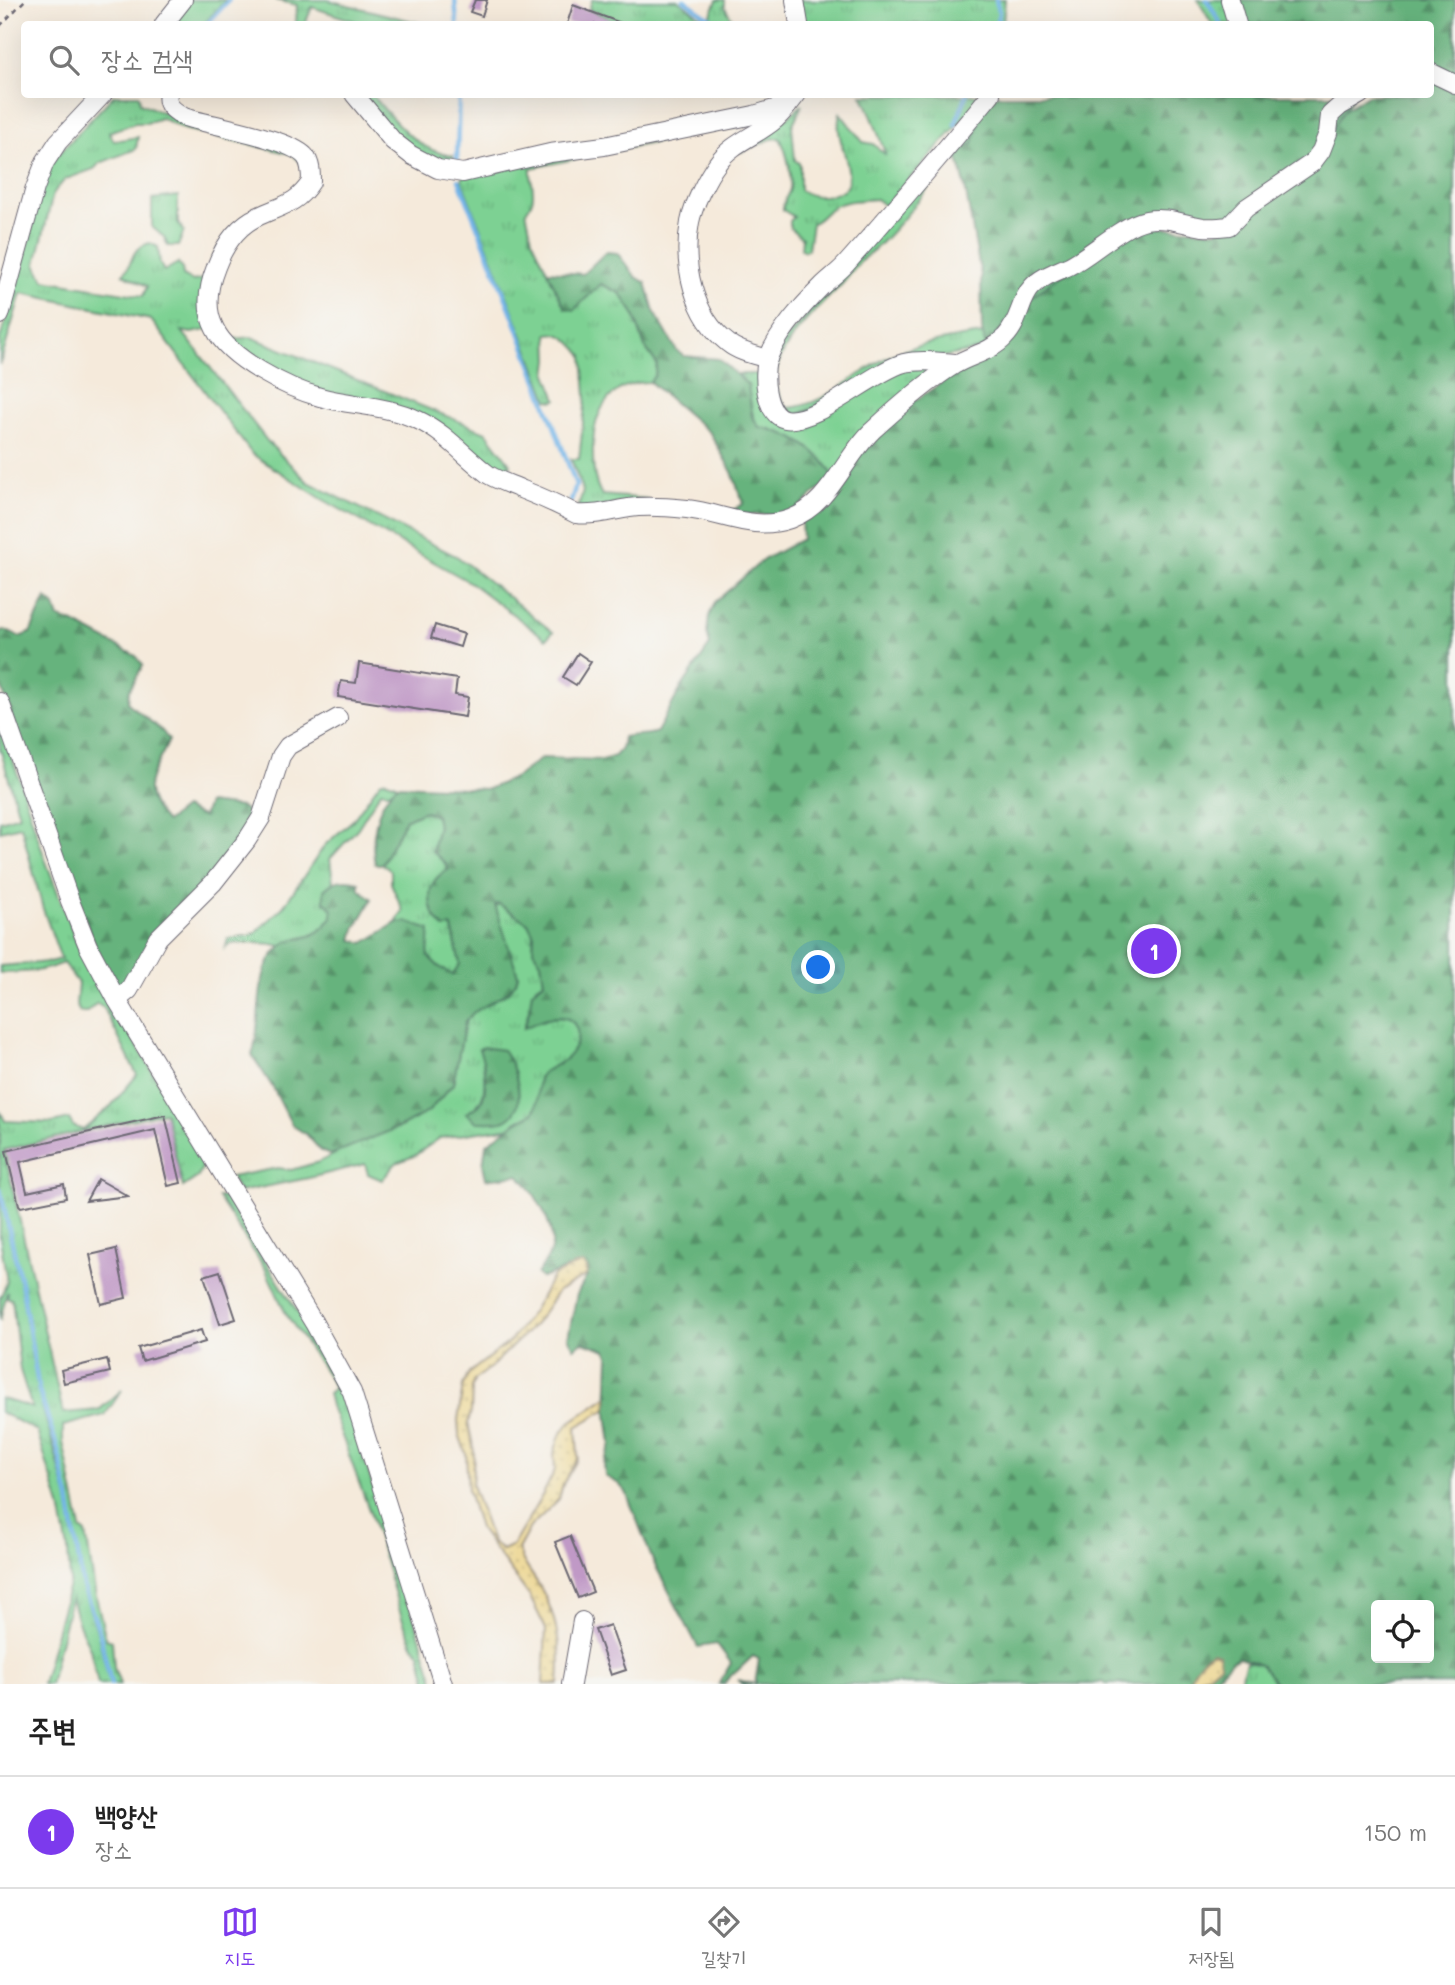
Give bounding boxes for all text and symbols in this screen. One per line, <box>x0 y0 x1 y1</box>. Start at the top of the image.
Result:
search box <box>21 21 1434 98</box>
icon: search <box>45 41 83 79</box>
text: 장소 검색 <box>101 42 193 76</box>
pin: 1 <box>1131 925 1177 977</box>
your location <box>801 950 835 984</box>
map controls <box>1371 1600 1434 1663</box>
button: locate <box>1371 1600 1434 1663</box>
text: 주변 <box>28 1709 76 1749</box>
text: 백양산 <box>95 1798 158 1832</box>
text: 1 <box>46 1817 56 1847</box>
text: 150 m <box>1363 1817 1427 1847</box>
text: 장소 <box>95 1834 132 1864</box>
tab: 지도 <box>221 1903 259 1972</box>
tab: 길찾기 <box>701 1903 747 1972</box>
tab: 저장됨 <box>1188 1903 1234 1972</box>

